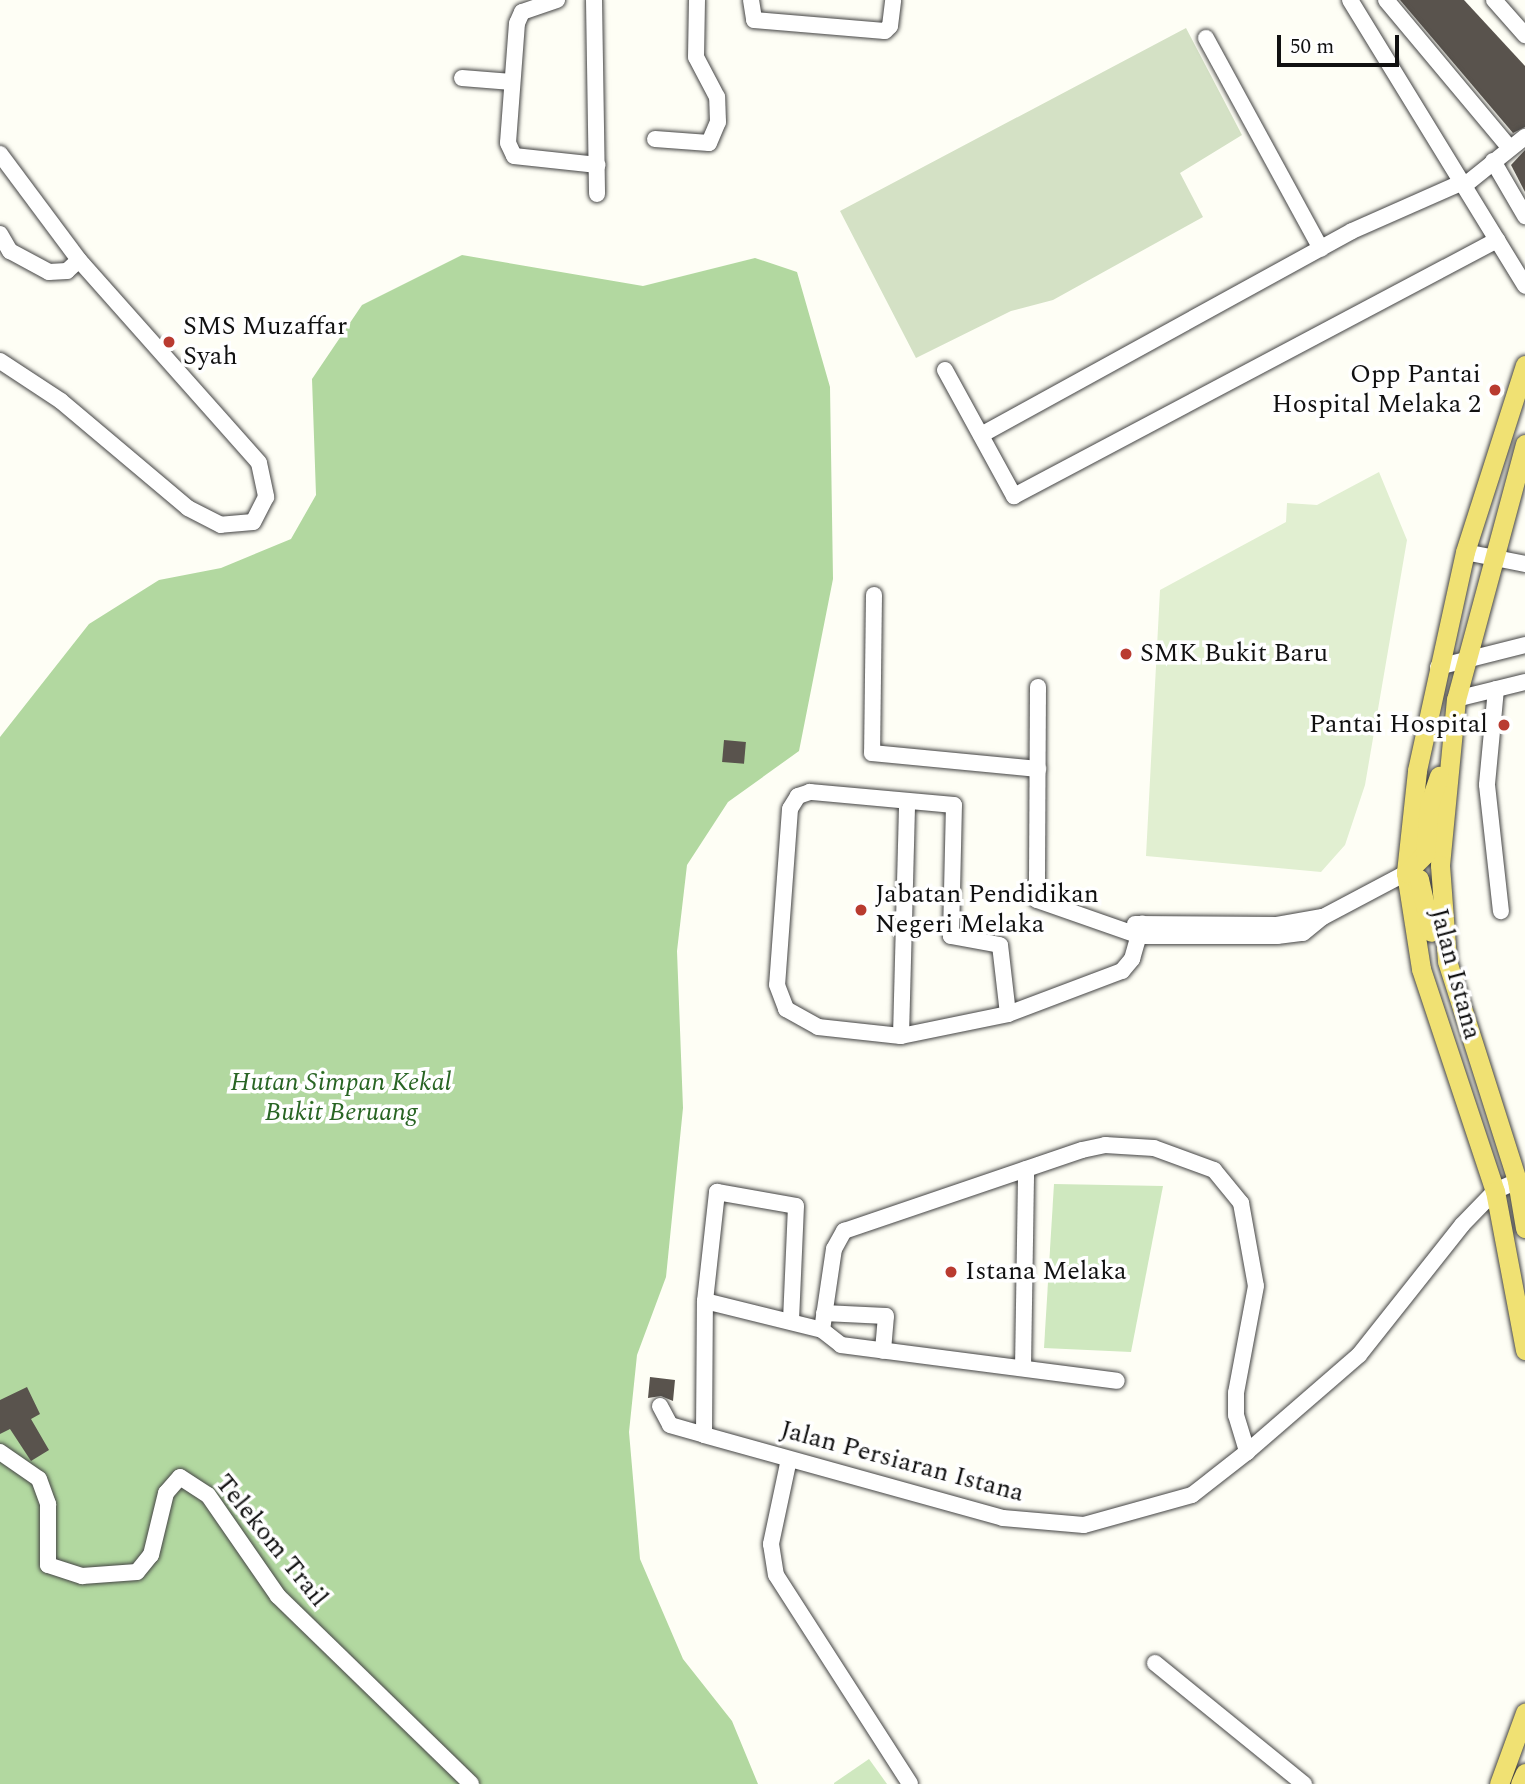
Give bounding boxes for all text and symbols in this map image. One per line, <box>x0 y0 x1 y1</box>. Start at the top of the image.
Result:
scale bar <box>1280 21 1402 65</box>
text: 50 m <box>1290 31 1334 63</box>
place label: SMS Muzaffar Syah <box>183 311 347 372</box>
marker: SMS Muzaffar Syah <box>161 334 177 350</box>
place label: Opp Pantai Hospital Melaka 2 <box>1272 359 1481 420</box>
marker: Opp Pantai Hospital Melaka 2 <box>1487 382 1503 398</box>
place label: SMK Bukit Baru <box>1140 638 1328 670</box>
marker: SMK Bukit Baru <box>1118 646 1134 662</box>
place label: Pantai Hospital <box>1309 709 1488 741</box>
marker: Pantai Hospital <box>1494 715 1514 735</box>
place label: Jabatan Pendidikan Negeri Melaka <box>875 879 1099 940</box>
marker: Jabatan Pendidikan Negeri Melaka <box>853 902 869 918</box>
street label: Jalan Istana <box>1423 905 1487 1043</box>
park label: Hutan Simpan Kekal Bukit Beruang <box>231 1067 451 1128</box>
place label: Istana Melaka <box>965 1256 1127 1288</box>
marker: Istana Melaka <box>943 1264 959 1280</box>
street label: Jalan Persiaran Istana <box>777 1414 1027 1510</box>
street label: Telekom Trail <box>208 1468 334 1614</box>

